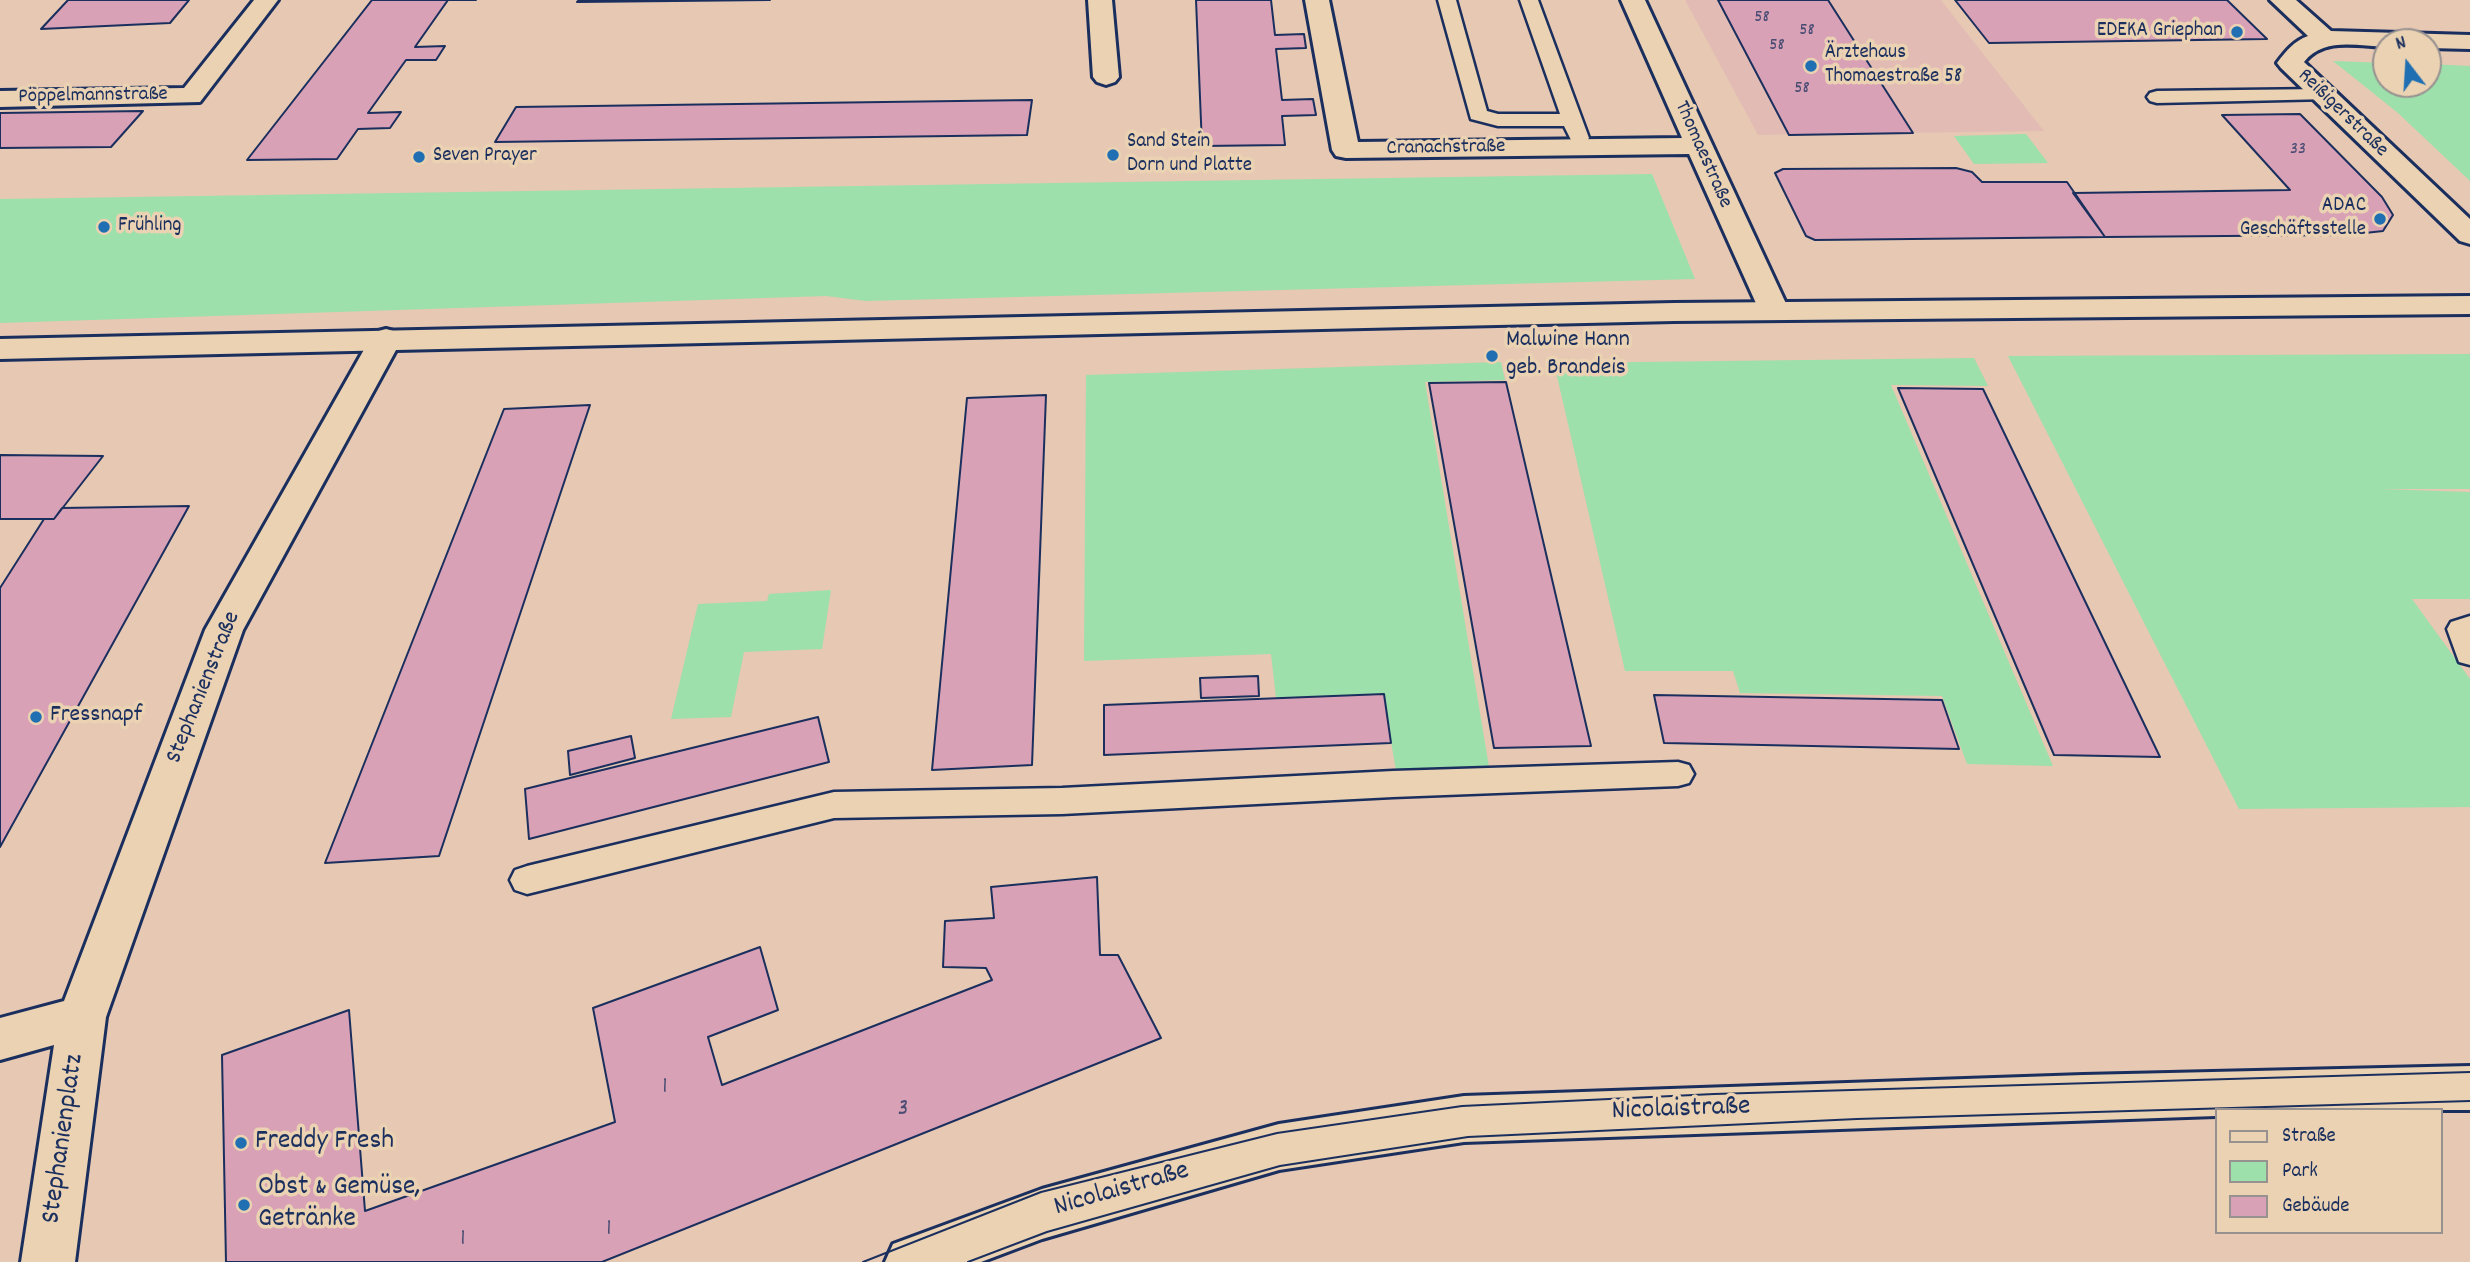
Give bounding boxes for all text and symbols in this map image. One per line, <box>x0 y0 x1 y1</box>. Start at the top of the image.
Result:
house number: 58 <box>1754 8 1770 30</box>
place label: EDEKA Griephan <box>2097 19 2223 45</box>
house number: 58 <box>1799 21 1815 43</box>
marker: EDEKA Griephan <box>2229 24 2245 40</box>
north arrow <box>2372 28 2442 98</box>
text: N <box>2393 30 2410 59</box>
house number: 58 <box>1769 36 1785 58</box>
place label: Ärztehaus Thomaestraße 58 <box>1825 41 1962 91</box>
marker: Ärztehaus Thomaestraße 58 <box>1803 58 1819 74</box>
street label: Reißigerstraße <box>2291 64 2393 164</box>
house number: 58 <box>1794 79 1810 101</box>
street label: Pöppelmannstraße <box>18 83 168 111</box>
street label: Thomaestraße <box>1667 98 1737 212</box>
place label: Sand Stein Dorn und Platte <box>1127 130 1252 180</box>
street label: Cranachstraße <box>1386 135 1506 163</box>
house number: 33 <box>2290 140 2306 162</box>
place label: Seven Prayer <box>433 144 537 170</box>
marker: Sand Stein Dorn und Platte <box>1105 147 1121 163</box>
marker: Seven Prayer <box>411 149 427 165</box>
place label: ADAC Geschäftsstelle <box>2240 194 2366 244</box>
marker: ADAC Geschäftsstelle <box>2372 211 2388 227</box>
place label: Frühling <box>118 214 182 240</box>
marker: Frühling <box>96 219 112 235</box>
place label: Malwine Hann geb. Brandeis <box>1506 328 1630 384</box>
marker: Malwine Hann geb. Brandeis <box>1484 348 1500 364</box>
street label: Stephanienstraße <box>161 608 249 768</box>
place label: Fressnapf <box>50 703 142 731</box>
marker: Fressnapf <box>28 709 44 725</box>
street label: Stephanienplatz <box>36 1052 94 1226</box>
house number: 1 <box>662 1075 668 1103</box>
street label: Nicolaistraße <box>1611 1092 1751 1130</box>
house number: 3 <box>898 1097 908 1125</box>
legend <box>2214 1108 2442 1234</box>
text: Straße <box>2282 1122 2336 1152</box>
place label: Freddy Fresh <box>255 1126 394 1160</box>
marker: Freddy Fresh <box>233 1135 249 1151</box>
street label: Nicolaistraße <box>1051 1156 1193 1226</box>
text: Park <box>2282 1157 2318 1187</box>
place label: Obst & Gemüse, Getränke <box>258 1172 421 1238</box>
text: Gebäude <box>2282 1192 2350 1222</box>
marker: Obst & Gemüse, Getränke <box>236 1197 252 1213</box>
house number: 1 <box>606 1217 612 1245</box>
house number: 1 <box>460 1227 466 1255</box>

